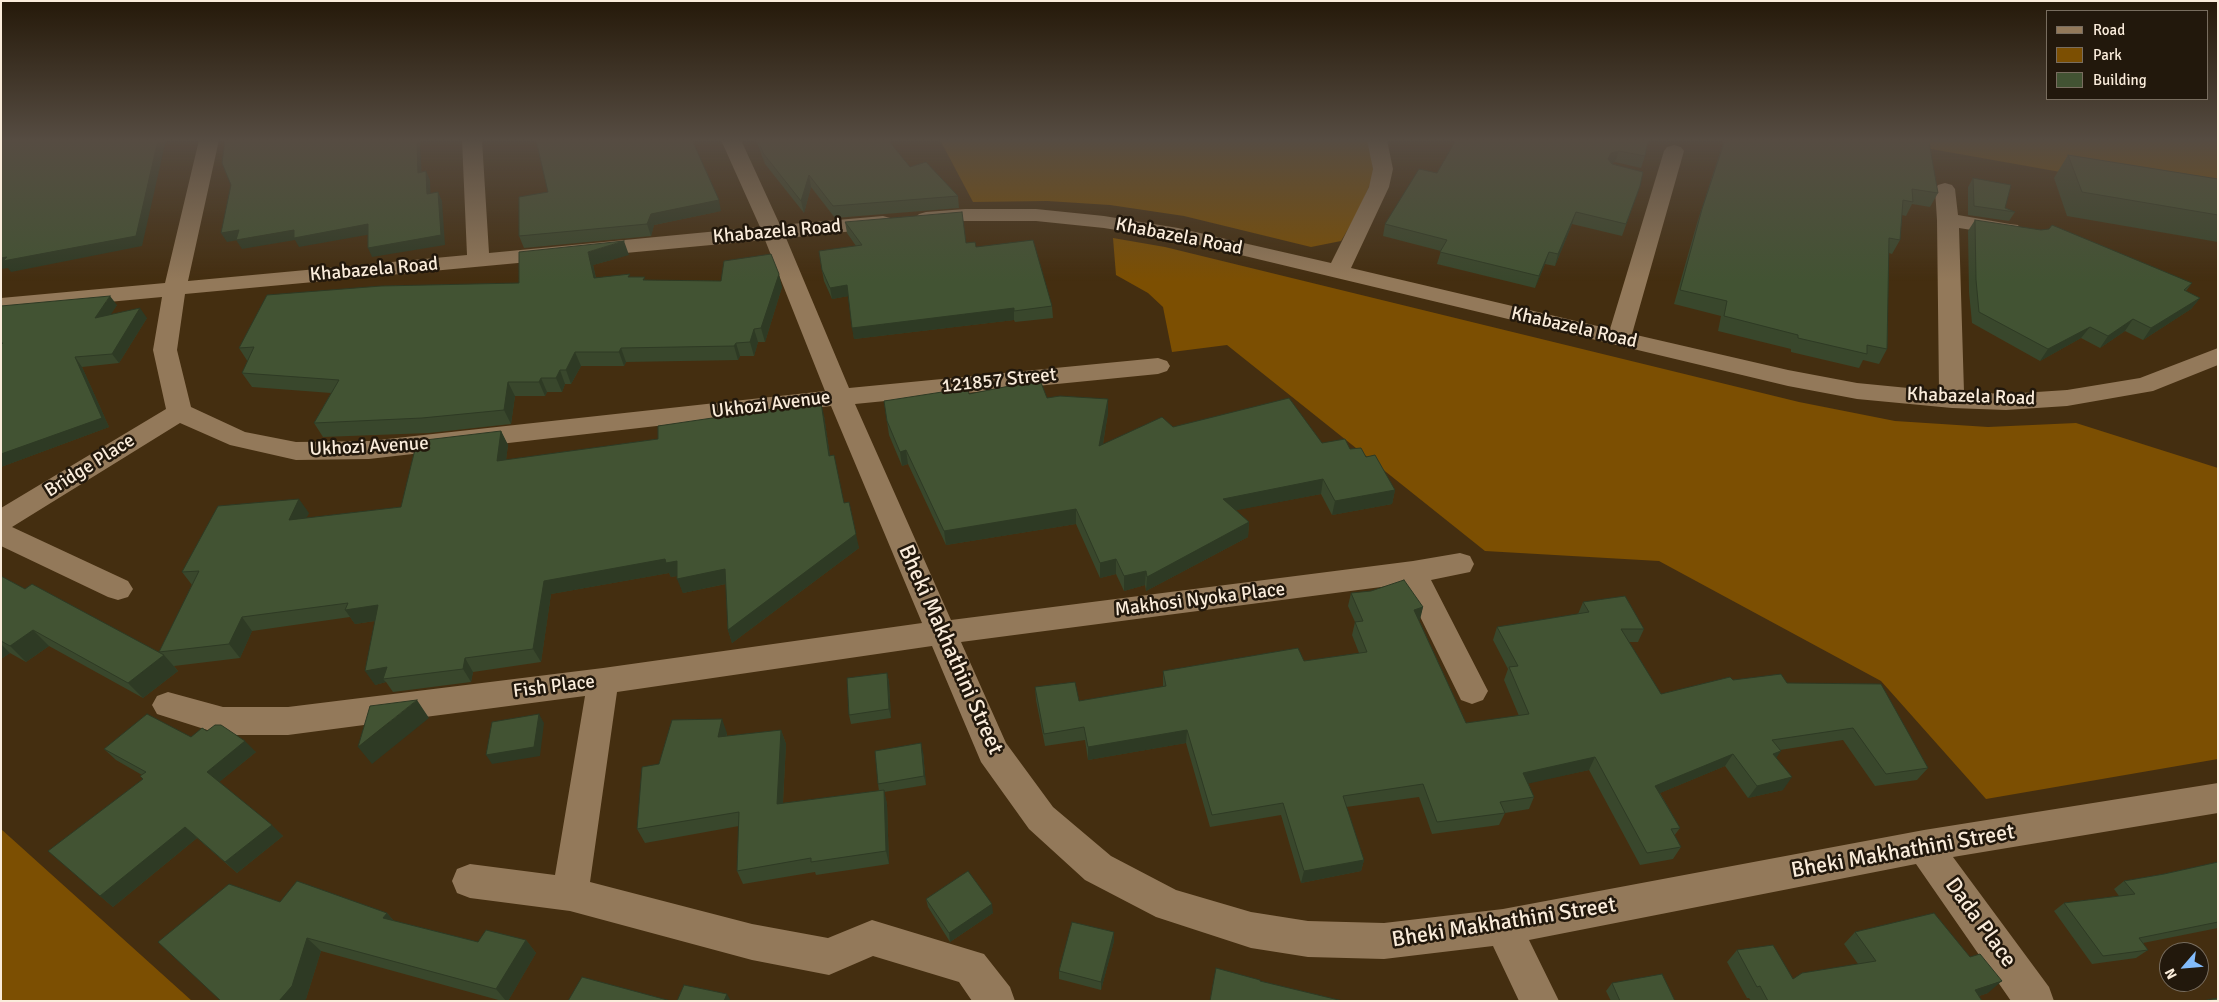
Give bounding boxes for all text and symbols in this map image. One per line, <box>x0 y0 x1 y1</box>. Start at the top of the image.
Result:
legend <box>2046 10 2209 100</box>
text: Road <box>2093 21 2125 39</box>
text: Park <box>2093 46 2122 64</box>
text: Building <box>2093 71 2147 89</box>
street label: Khabazela Road <box>1114 214 1244 260</box>
street label: Khabazela Road <box>712 215 842 249</box>
street label: Khabazela Road <box>309 253 439 287</box>
street label: Khabazela Road <box>1509 302 1639 354</box>
street label: 121857 Street <box>941 364 1057 398</box>
street label: Khabazela Road <box>1906 383 2036 411</box>
street label: Ukhozi Avenue <box>710 386 832 424</box>
street label: Bridge Place <box>41 429 139 503</box>
street label: Ukhozi Avenue <box>309 432 429 462</box>
street label: Bheki Makhathini Street <box>892 541 1008 759</box>
street label: Makhosi Nyoka Place <box>1114 578 1286 622</box>
street label: Fish Place <box>512 671 596 703</box>
street label: Bheki Makhathini Street <box>1789 819 2017 885</box>
street label: Dada Place <box>1939 873 2021 973</box>
street label: Bheki Makhathini Street <box>1390 892 1618 954</box>
north arrow <box>2159 942 2209 992</box>
text: N <box>2161 965 2181 982</box>

